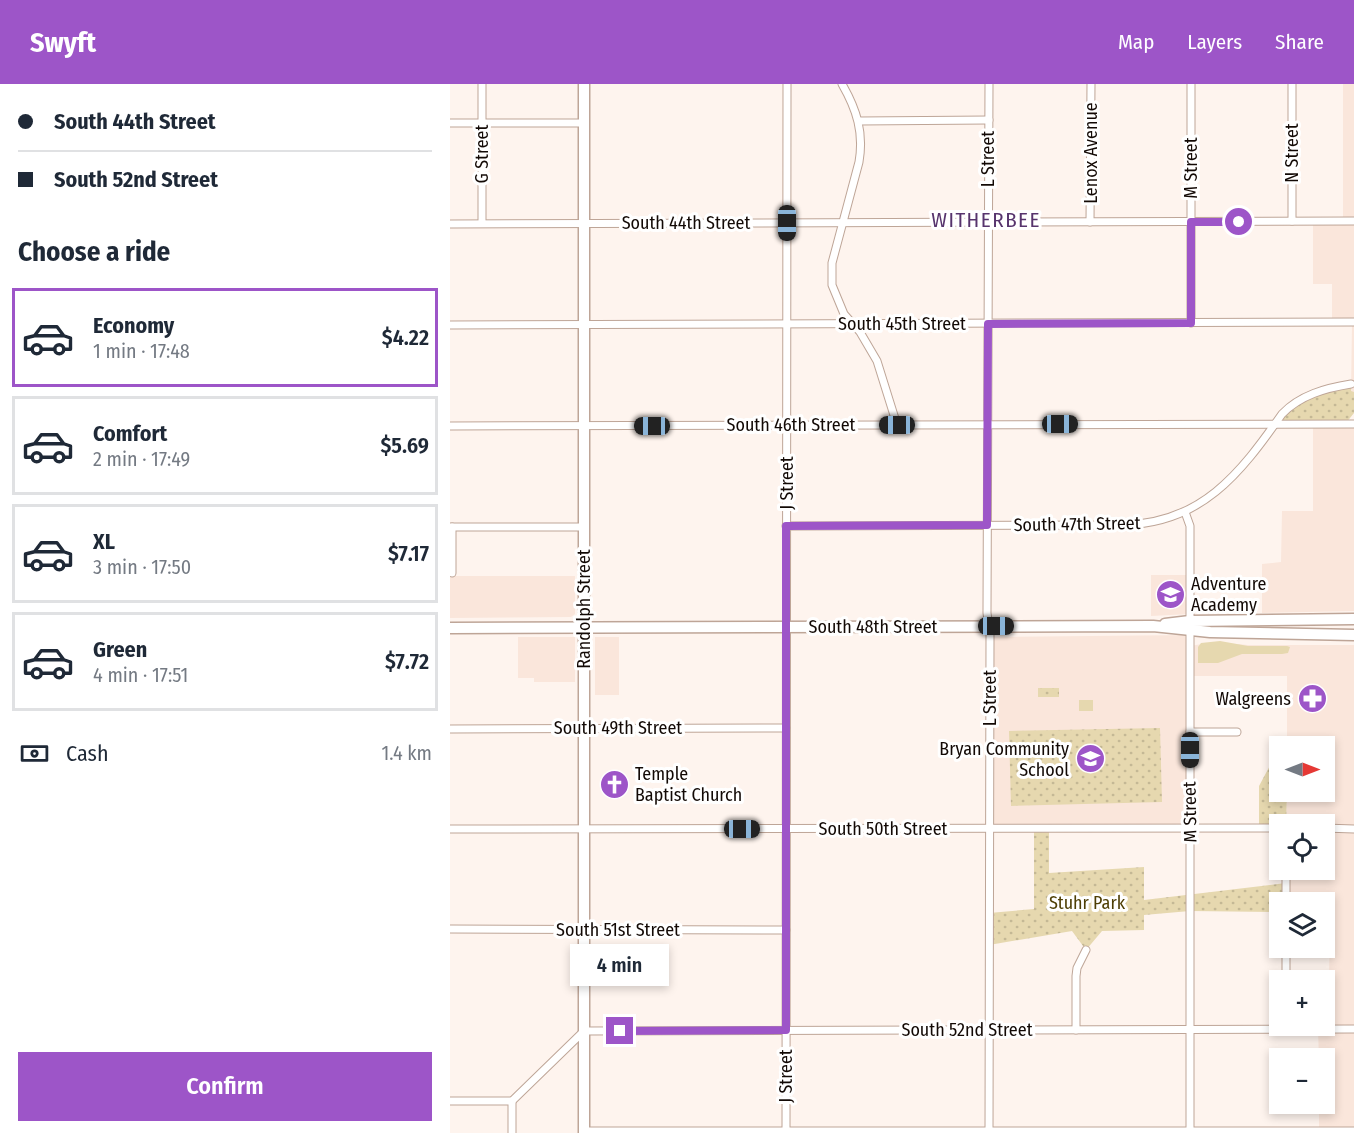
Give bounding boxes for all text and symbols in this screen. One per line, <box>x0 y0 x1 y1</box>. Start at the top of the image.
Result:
text: Swyft <box>30 26 96 59</box>
text: Map <box>1118 29 1154 55</box>
text: Layers <box>1187 29 1242 55</box>
text: Share <box>1275 29 1324 55</box>
street label: Lenox Avenue <box>1080 102 1102 204</box>
text: South 44th Street <box>54 108 216 135</box>
street label: N Street <box>1281 123 1303 183</box>
street label: G Street <box>471 124 493 183</box>
street label: L Street <box>977 131 999 187</box>
street label: M Street <box>1180 137 1202 199</box>
text: South 52nd Street <box>54 166 218 193</box>
car <box>778 205 796 241</box>
district label: WITHERBEE <box>931 207 1041 233</box>
route start <box>1225 208 1252 235</box>
street label: South 44th Street <box>622 212 750 234</box>
text: Choose a ride <box>18 236 170 268</box>
icon: car <box>21 311 75 365</box>
text: Economy <box>93 312 174 339</box>
street label: South 45th Street <box>838 313 966 335</box>
text: $4.22 <box>382 324 429 351</box>
text: 1 min · 17:48 <box>93 339 190 363</box>
street label: South 46th Street <box>727 414 856 436</box>
car <box>1042 415 1078 433</box>
car <box>879 416 915 434</box>
car <box>634 417 670 435</box>
icon: car <box>21 419 75 473</box>
text: Comfort <box>93 420 167 447</box>
text: $5.69 <box>380 432 429 459</box>
text: 2 min · 17:49 <box>93 447 190 471</box>
street label: J Street <box>776 456 798 510</box>
street label: South 47th Street <box>1013 512 1141 536</box>
icon: car <box>21 527 75 581</box>
text: XL <box>93 528 115 555</box>
text: $7.17 <box>388 540 429 567</box>
street label: Randolph Street <box>573 549 595 669</box>
text: 3 min · 17:50 <box>93 555 191 579</box>
place label: Adventure Academy <box>1191 573 1267 616</box>
school or university icon: Adventure Academy <box>1154 578 1186 610</box>
street label: South 48th Street <box>809 616 938 638</box>
car <box>978 617 1014 635</box>
icon: car <box>21 635 75 689</box>
text: Green <box>93 636 147 663</box>
text: $7.72 <box>385 648 429 675</box>
text: 4 min · 17:51 <box>93 663 188 687</box>
street label: L Street <box>979 670 1001 726</box>
pharmacy icon: Walgreens <box>1296 683 1328 715</box>
place label: Walgreens <box>1215 688 1291 710</box>
street label: South 49th Street <box>554 717 682 739</box>
car <box>1181 732 1199 768</box>
north arrow <box>1269 736 1335 802</box>
map controls <box>1269 736 1335 1114</box>
icon: cash <box>18 737 51 770</box>
place label: Bryan Community School <box>939 738 1069 781</box>
text: Cash <box>66 740 109 767</box>
text: 1.4 km <box>382 741 432 765</box>
school or university icon: Bryan Community School <box>1074 743 1106 775</box>
place label: Temple Baptist Church <box>635 763 742 806</box>
church icon: Temple Baptist Church <box>598 768 630 800</box>
street label: M Street <box>1178 781 1202 843</box>
button: locate <box>1269 814 1335 880</box>
street label: South 50th Street <box>819 818 948 840</box>
car <box>724 820 760 838</box>
park label: Stuhr Park <box>1049 892 1126 914</box>
button: layers <box>1269 892 1335 958</box>
street label: South 51st Street <box>556 919 680 941</box>
callout: 4 min <box>570 944 669 986</box>
text: 4 min <box>597 953 642 977</box>
button: + <box>1269 970 1335 1036</box>
route end <box>606 1017 633 1044</box>
street label: South 52nd Street <box>901 1019 1033 1041</box>
button: − <box>1269 1048 1335 1114</box>
street label: J Street <box>775 1049 797 1103</box>
button: Confirm <box>18 1052 432 1121</box>

